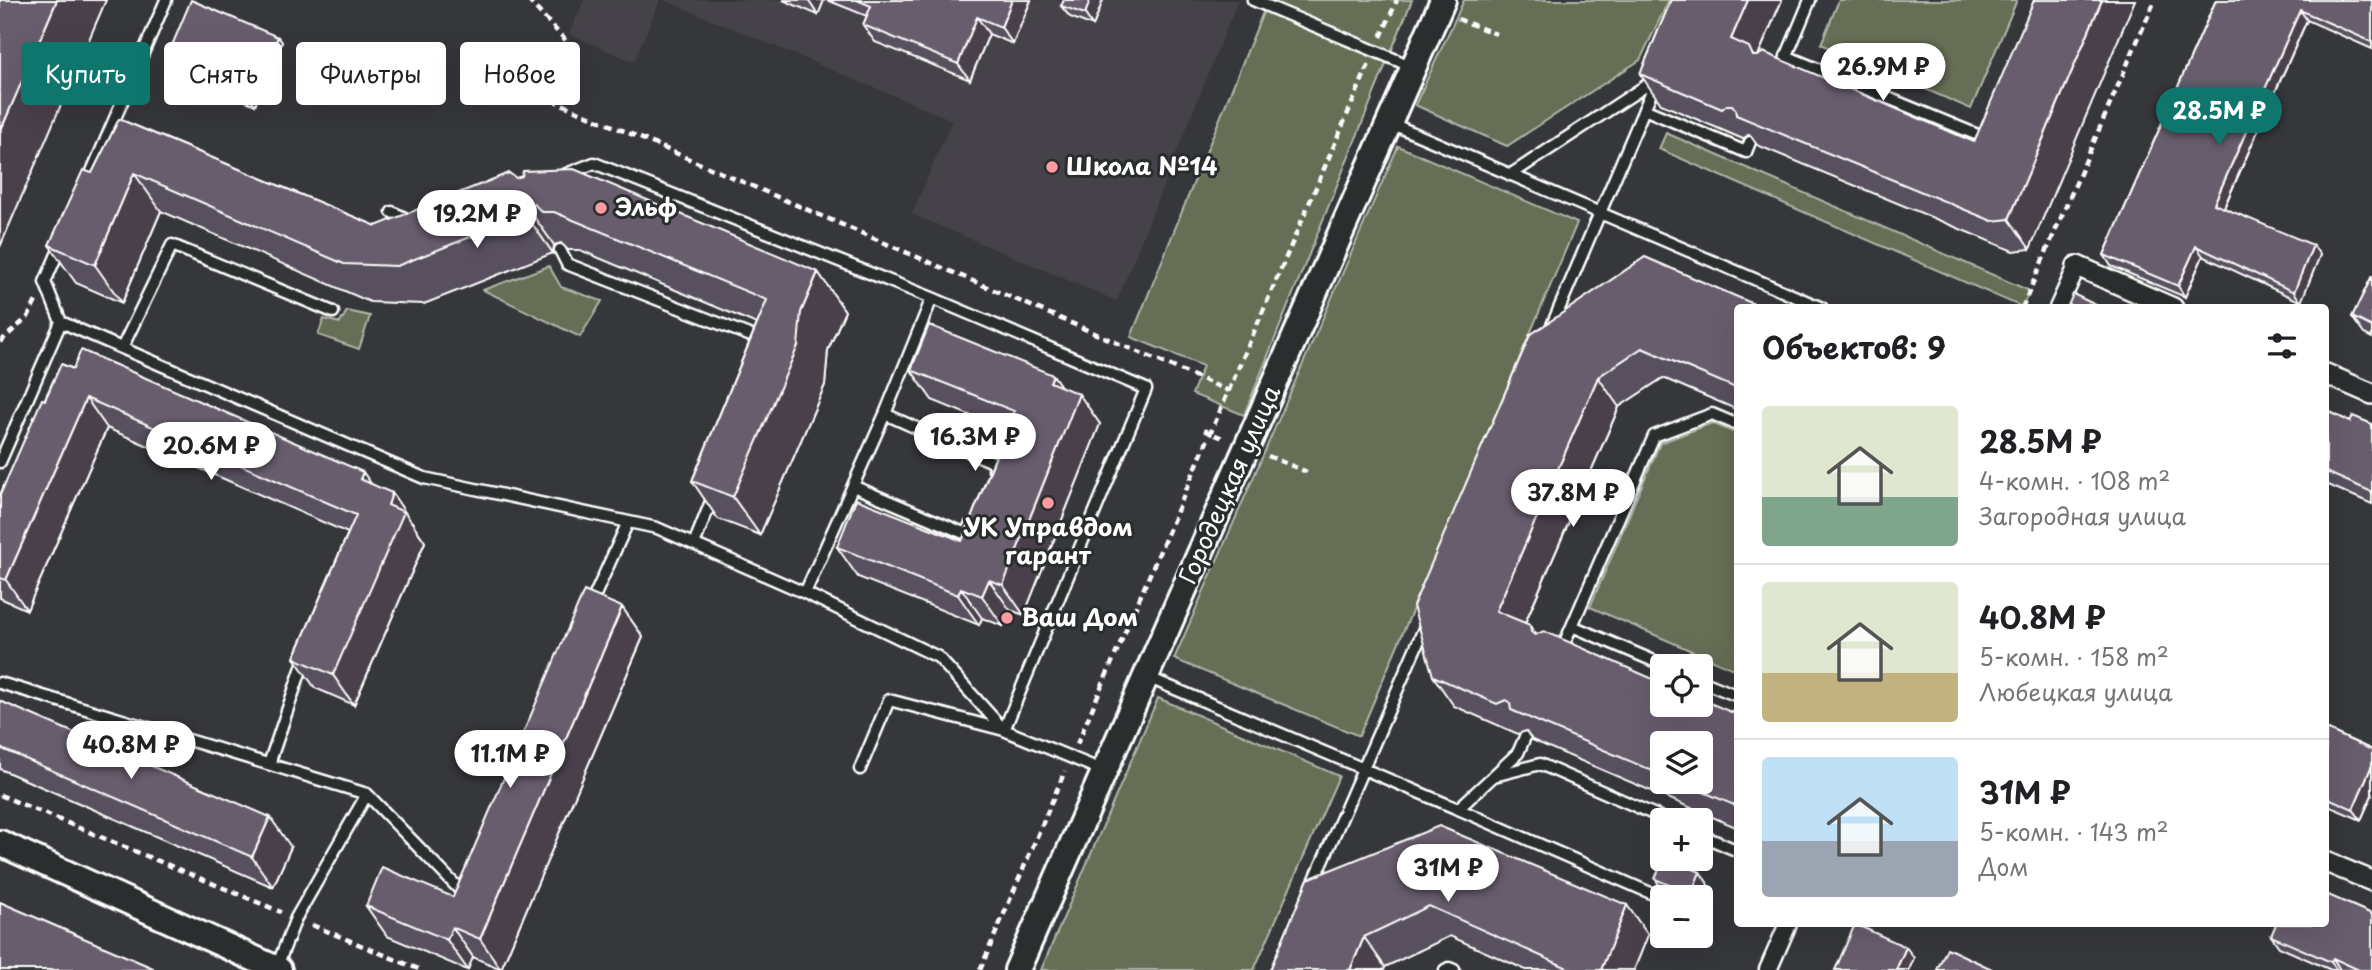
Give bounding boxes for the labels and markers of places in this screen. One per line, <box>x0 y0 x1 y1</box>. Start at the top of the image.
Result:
pin: 26.9M ₽ <box>1818 43 1948 103</box>
pin: 28.5M ₽ <box>2154 88 2284 147</box>
place label: Школа №14 <box>1066 147 1218 183</box>
marker: Школа №14 <box>1044 159 1060 175</box>
place label: Эльф <box>615 188 677 224</box>
pin: 19.2M ₽ <box>412 190 542 250</box>
marker: Эльф <box>593 200 609 216</box>
pin: 16.3M ₽ <box>910 414 1040 473</box>
pin: 20.6M ₽ <box>146 422 276 482</box>
pin: 37.8M ₽ <box>1508 470 1638 529</box>
marker: УК Управдом гарант <box>1040 495 1056 511</box>
place label: УК Управдом гарант <box>963 508 1133 572</box>
place label: Ваш Дом <box>1021 598 1138 634</box>
marker: Ваш Дом <box>999 610 1015 626</box>
pin: 40.8M ₽ <box>66 722 196 781</box>
pin: 11.1M ₽ <box>445 730 575 790</box>
pin: 31M ₽ <box>1399 844 1497 904</box>

